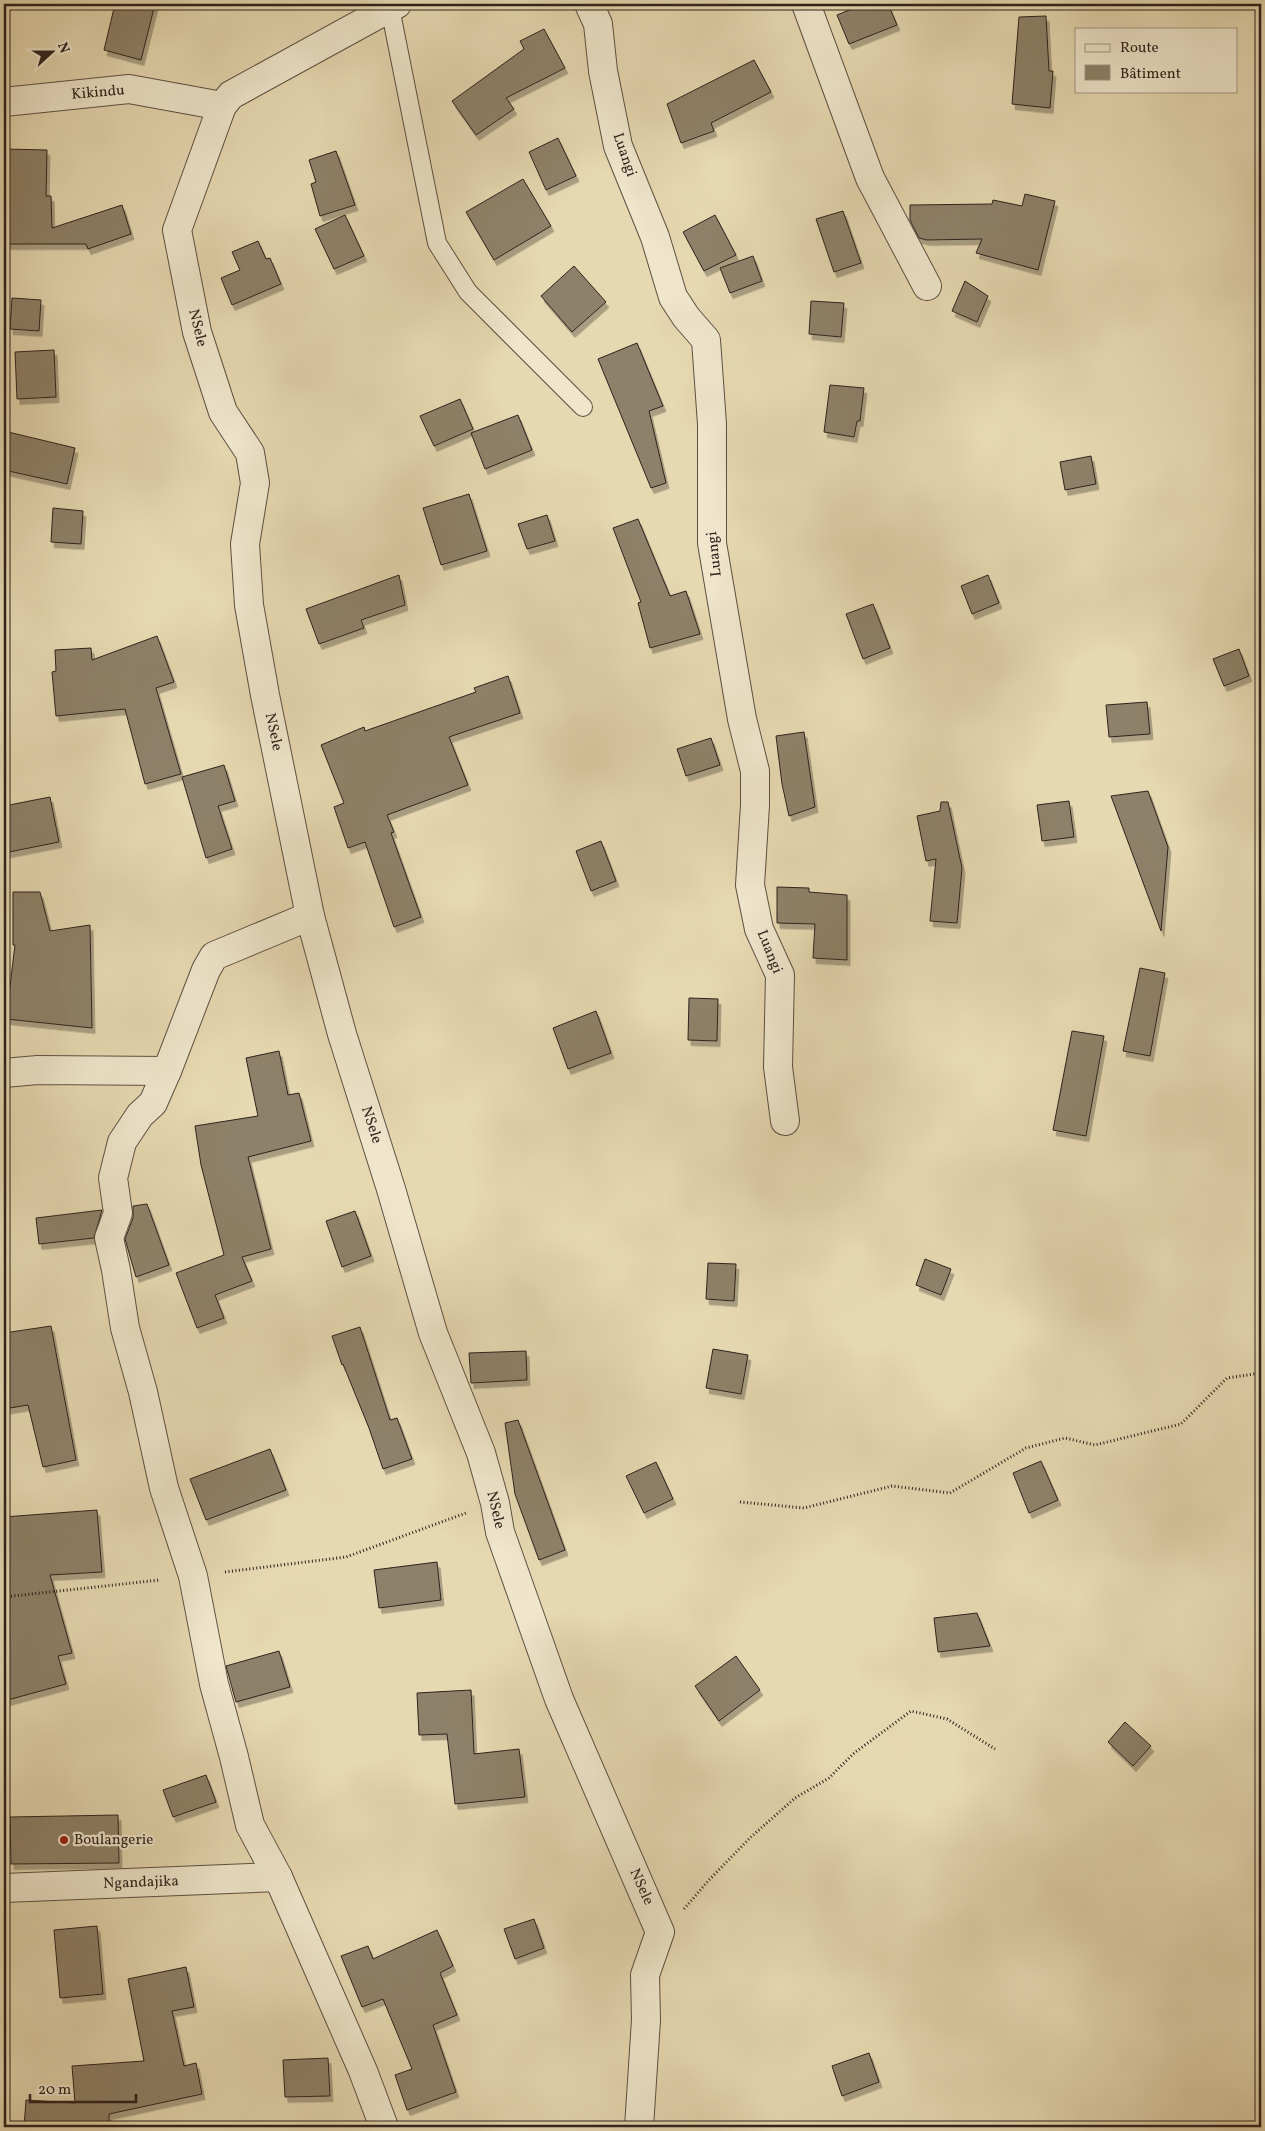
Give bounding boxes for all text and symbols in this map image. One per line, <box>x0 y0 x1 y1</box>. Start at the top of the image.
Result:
north arrow <box>28 28 78 78</box>
legend <box>1075 28 1238 92</box>
text: Route <box>1120 38 1159 59</box>
text: N <box>52 40 73 56</box>
text: Bâtiment <box>1120 64 1181 85</box>
street label: Kikindu <box>71 80 125 106</box>
street label: Luangi <box>607 130 641 180</box>
street label: NSele <box>182 307 212 349</box>
street label: Luangi <box>702 530 728 578</box>
street label: NSele <box>259 711 287 753</box>
street label: Luangi <box>751 927 787 977</box>
street label: NSele <box>355 1104 387 1146</box>
street label: NSele <box>480 1489 510 1531</box>
place label: Boulangerie <box>74 1830 153 1851</box>
marker: Boulangerie <box>58 1834 70 1846</box>
street label: NSele <box>624 1865 658 1909</box>
street label: Ngandajika <box>103 1871 179 1895</box>
scale bar <box>30 2071 136 2103</box>
text: 20 m <box>38 2080 71 2101</box>

